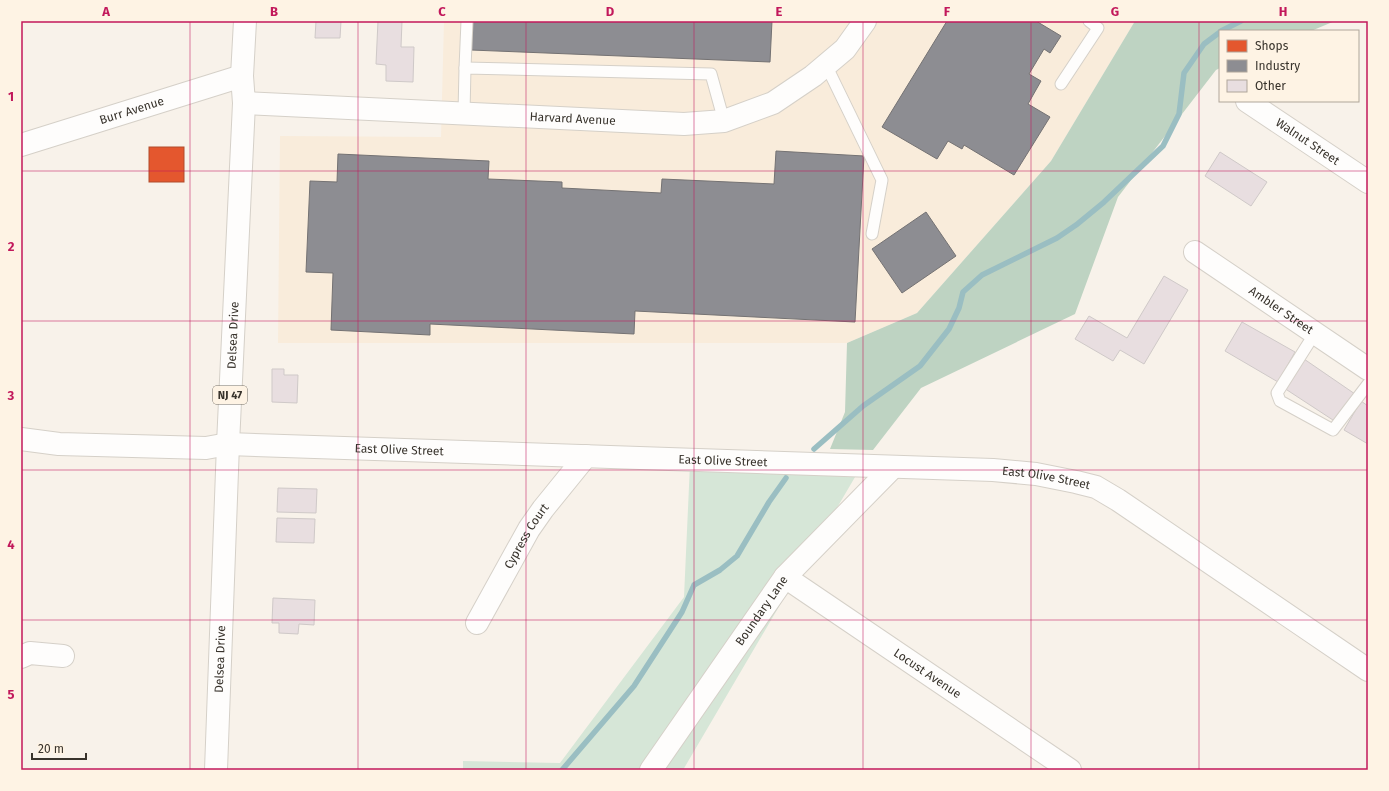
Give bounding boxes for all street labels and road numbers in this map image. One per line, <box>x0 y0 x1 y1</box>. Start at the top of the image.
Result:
street label: Burr Avenue <box>98 94 166 127</box>
street label: Harvard Avenue <box>529 110 616 128</box>
street label: Walnut Street <box>1273 115 1343 168</box>
street label: Ambler Street <box>1246 284 1317 337</box>
street label: Delsea Drive <box>225 301 242 369</box>
road number: NJ 47 <box>213 386 247 404</box>
street label: East Olive Street <box>354 441 445 458</box>
street label: East Olive Street <box>678 452 768 469</box>
street label: East Olive Street <box>1001 464 1092 492</box>
street label: Cypress Court <box>501 500 552 571</box>
street label: Boundary Lane <box>733 573 791 648</box>
street label: Delsea Drive <box>212 625 228 693</box>
street label: Locust Avenue <box>891 646 964 701</box>

